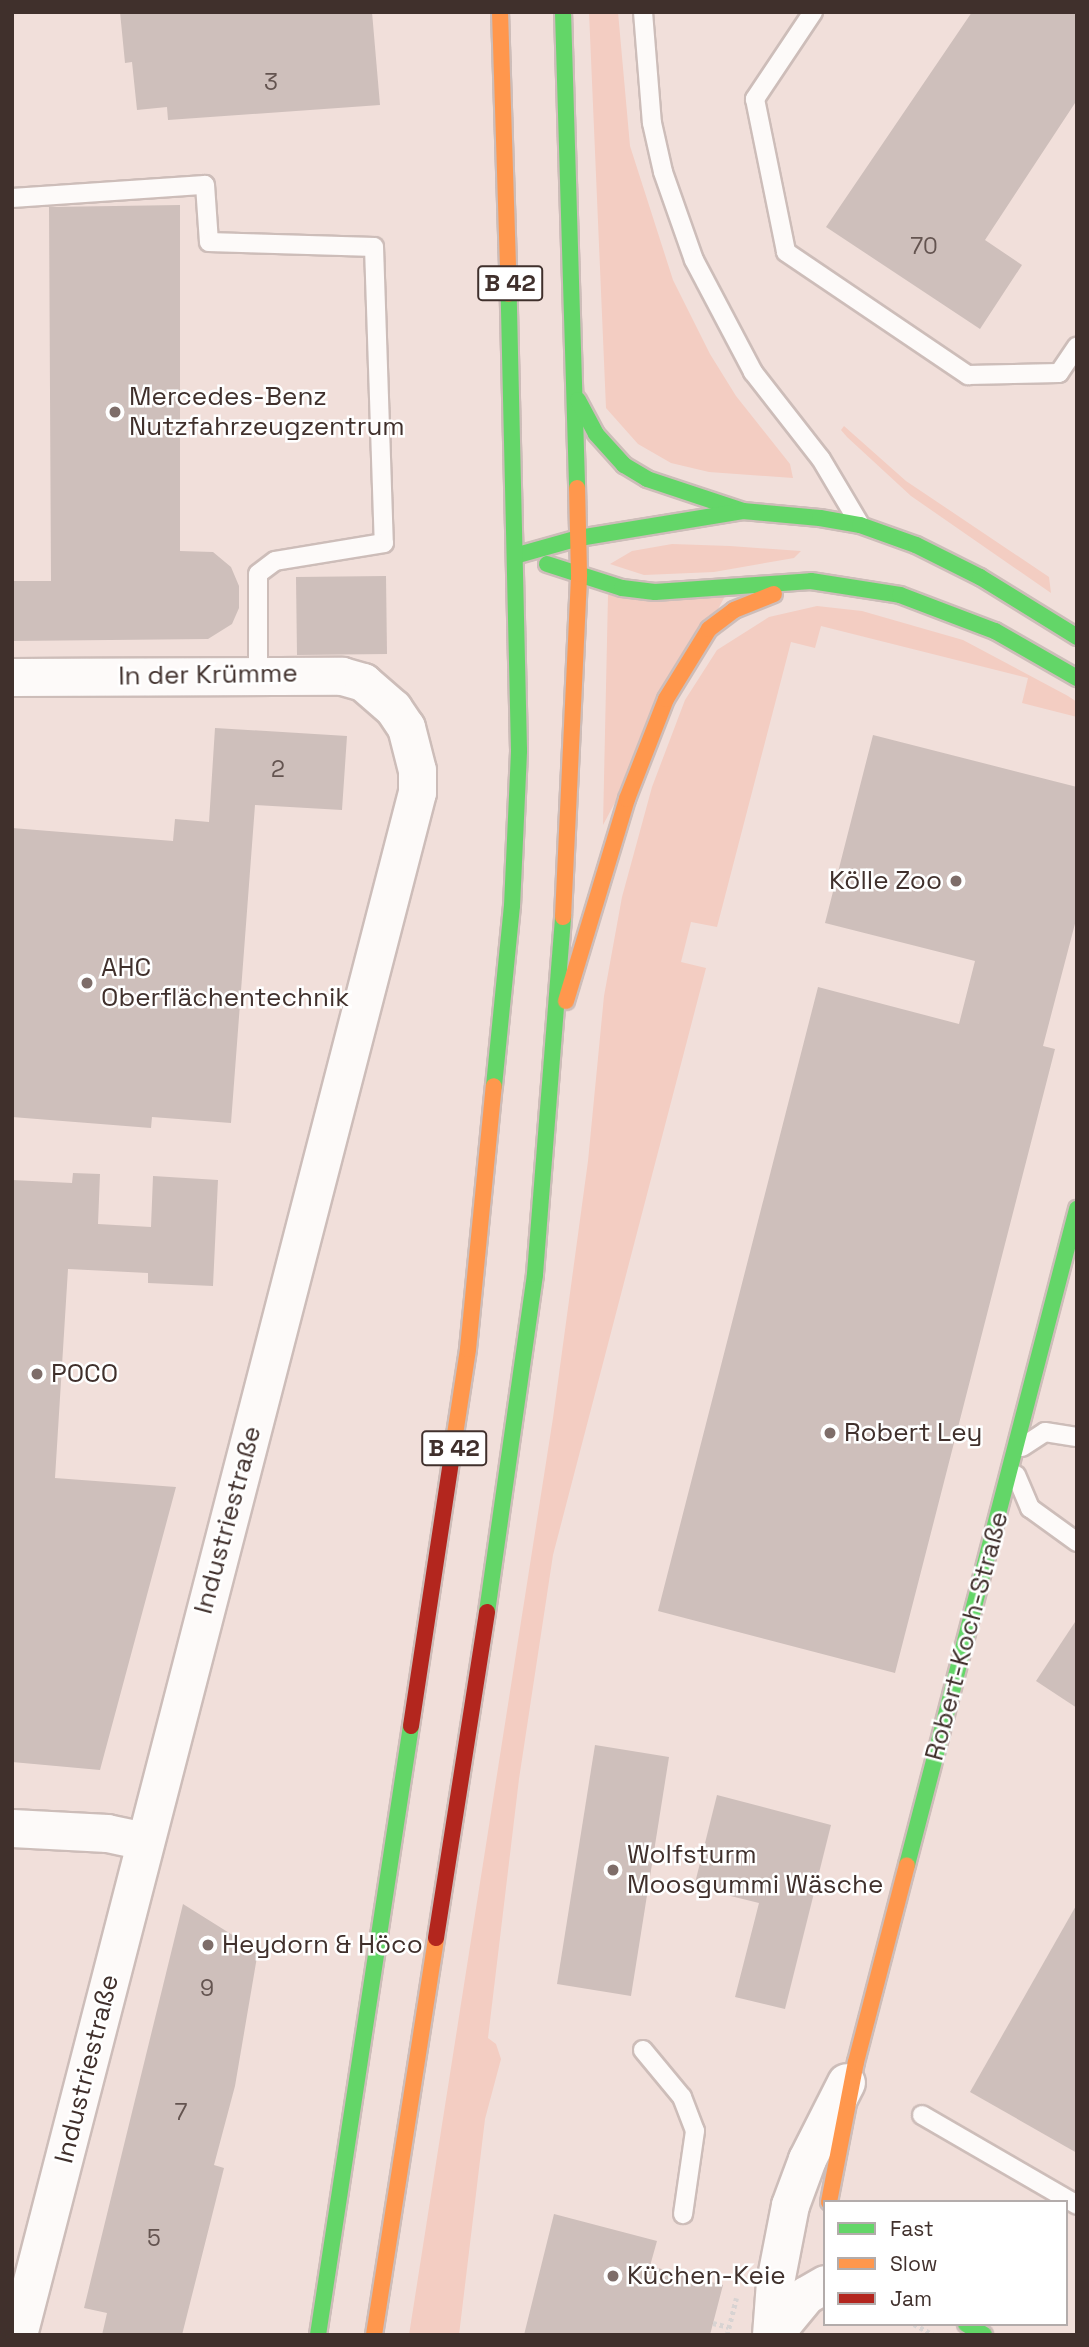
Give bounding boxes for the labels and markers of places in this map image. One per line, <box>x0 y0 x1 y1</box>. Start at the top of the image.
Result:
place label: Mercedes-Benz Nutzfahrzeugzentrum <box>129 381 405 442</box>
marker: Mercedes-Benz Nutzfahrzeugzentrum <box>107 404 123 420</box>
place label: Kölle Zoo <box>829 865 942 897</box>
marker: Kölle Zoo <box>948 873 964 889</box>
place label: AHC Oberflächentechnik <box>101 952 349 1014</box>
marker: AHC Oberflächentechnik <box>79 975 95 991</box>
place label: POCO <box>51 1358 118 1390</box>
marker: POCO <box>29 1366 45 1382</box>
place label: Robert Ley <box>844 1417 982 1449</box>
marker: Robert Ley <box>822 1425 838 1441</box>
place label: Wolfsturm Moosgummi Wäsche <box>627 1839 884 1900</box>
marker: Wolfsturm Moosgummi Wäsche <box>605 1862 621 1878</box>
place label: Heydorn & Höco <box>222 1929 423 1961</box>
marker: Heydorn & Höco <box>200 1937 216 1953</box>
place label: Küchen-Keie <box>627 2260 786 2292</box>
marker: Küchen-Keie <box>605 2268 621 2284</box>

